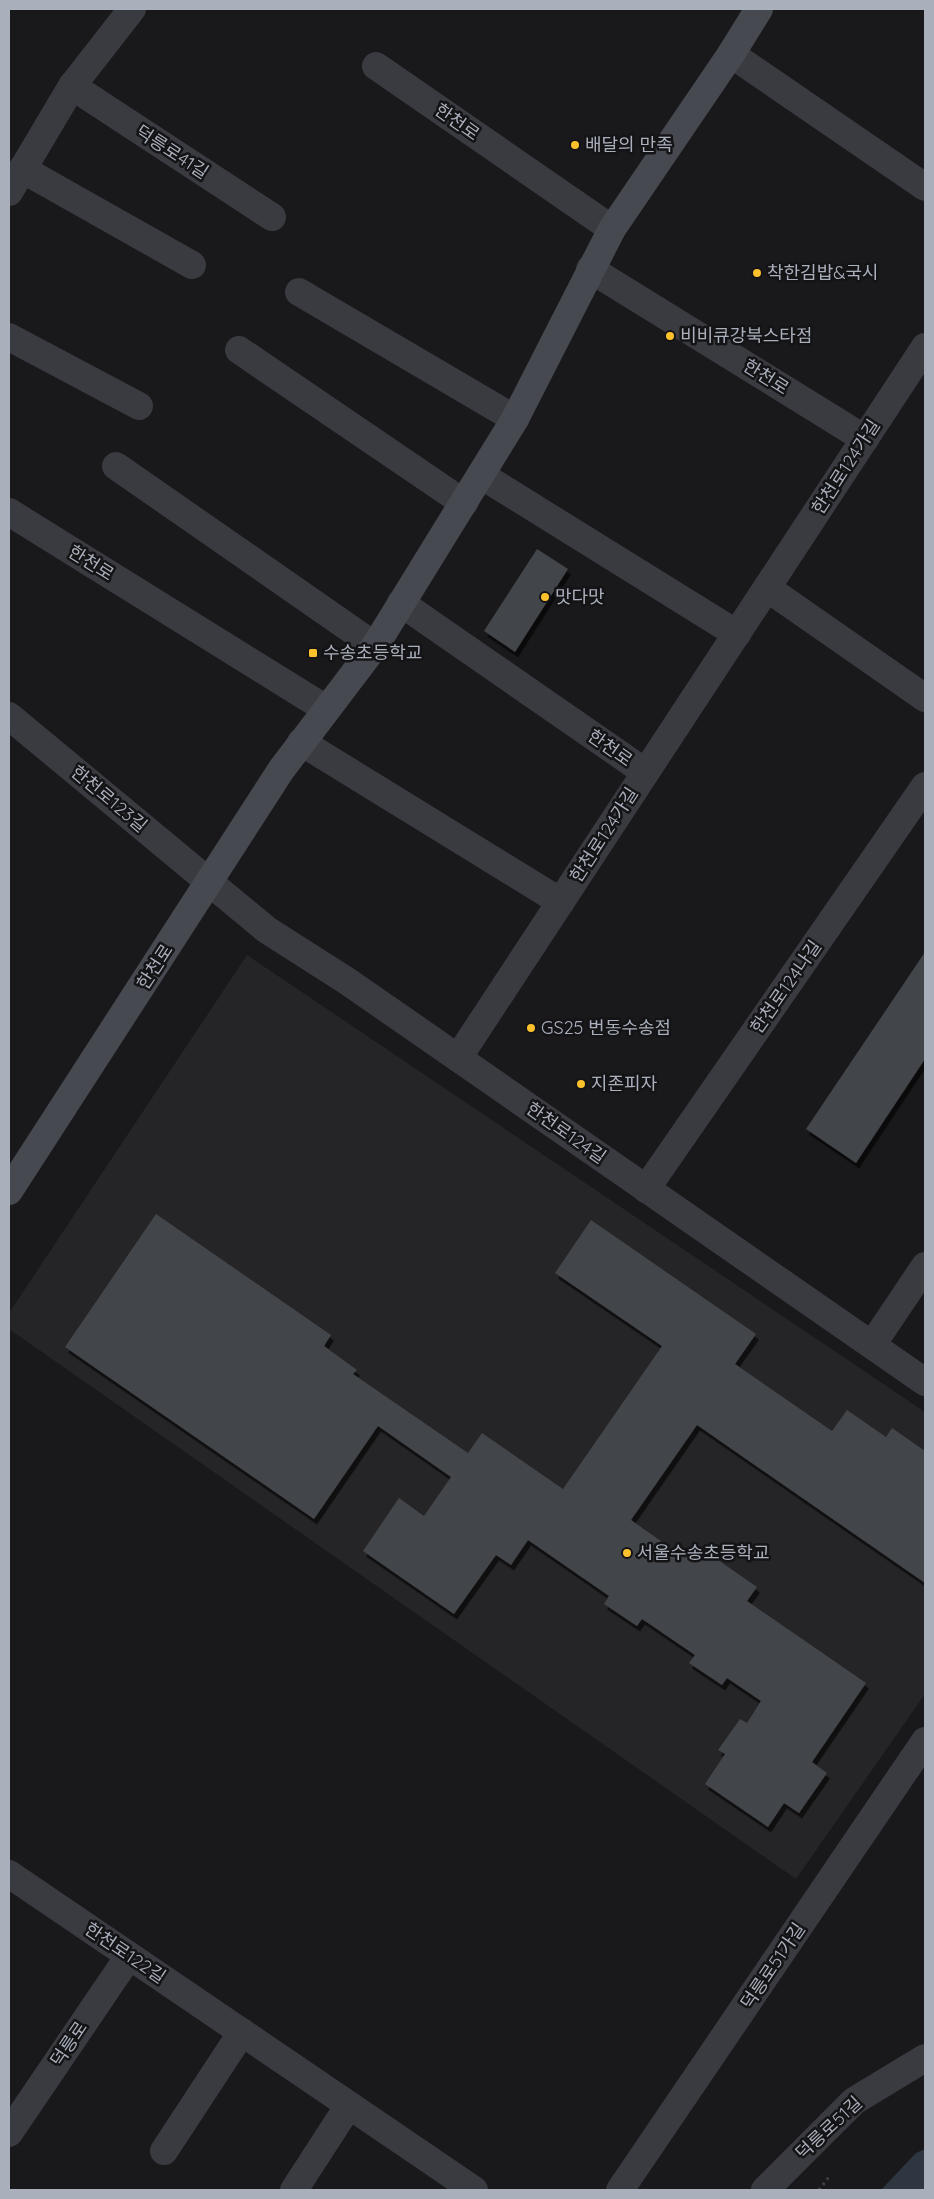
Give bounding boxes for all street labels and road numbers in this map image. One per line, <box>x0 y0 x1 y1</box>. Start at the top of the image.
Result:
street label: 한천로 <box>430 98 484 145</box>
street label: 덕릉로41길 <box>132 120 213 184</box>
street label: 한천로 <box>739 354 793 399</box>
street label: 한천로124가길 <box>806 415 885 519</box>
street label: 한천로 <box>64 540 118 585</box>
street label: 한천로 <box>583 724 637 771</box>
street label: 한천로123길 <box>67 760 152 837</box>
street label: 한천로124가길 <box>564 783 643 887</box>
street label: 한천로124나길 <box>745 936 826 1038</box>
street label: 한천로 <box>131 940 178 994</box>
street label: 한천로124길 <box>522 1097 611 1168</box>
street label: 한천로122길 <box>80 1917 170 1988</box>
street label: 덕릉로51가길 <box>735 1918 810 2013</box>
street label: 덕릉로 <box>45 2017 92 2071</box>
street label: 덕릉로51길 <box>791 2091 867 2164</box>

